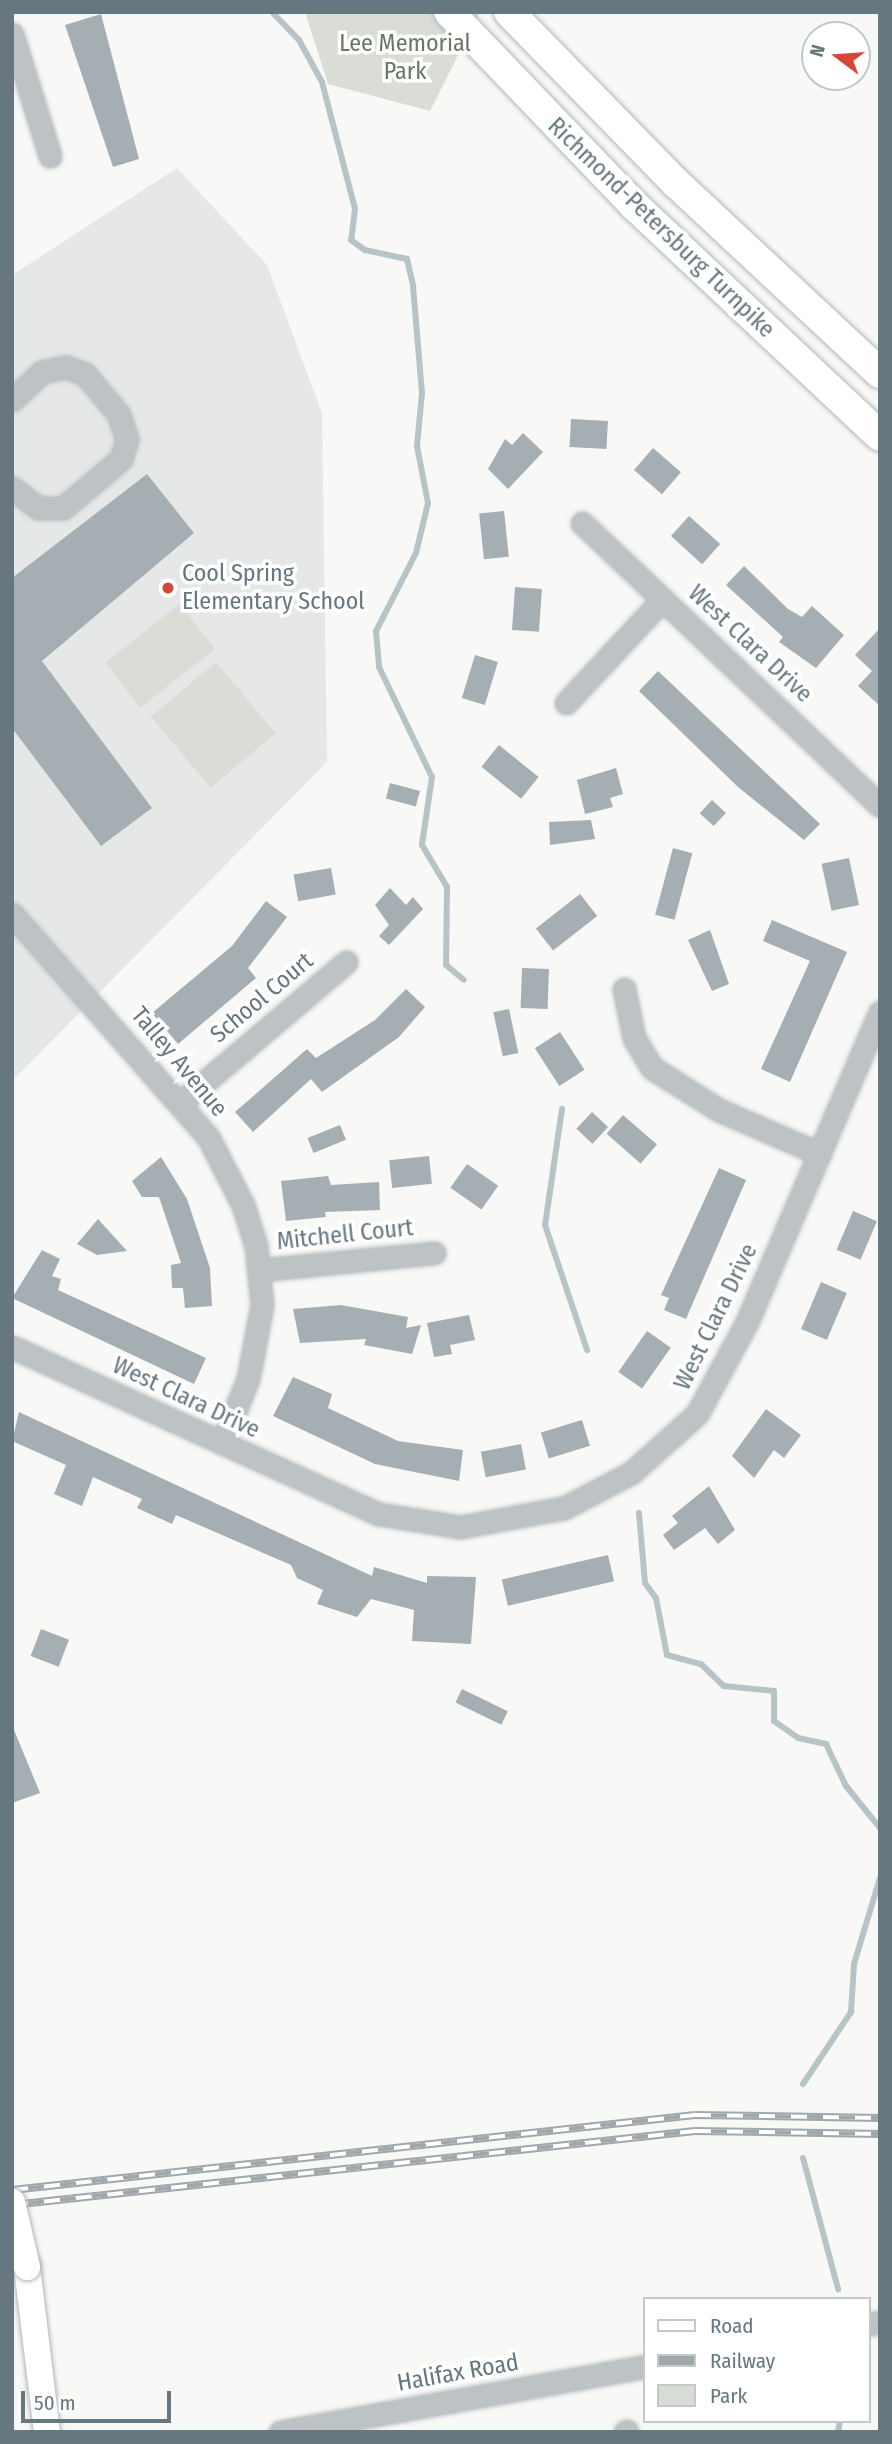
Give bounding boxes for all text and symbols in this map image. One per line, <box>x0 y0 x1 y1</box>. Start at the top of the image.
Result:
north arrow <box>801 21 871 91</box>
park label: Lee Memorial Park <box>339 30 471 86</box>
text: N <box>805 42 830 59</box>
street label: Richmond-Petersburg Turnpike <box>541 112 781 344</box>
place label: Cool Spring Elementary School <box>182 560 365 616</box>
street label: West Clara Drive <box>682 579 818 709</box>
marker: Cool Spring Elementary School <box>160 580 176 596</box>
street label: School Court <box>205 947 319 1049</box>
street label: Talley Avenue <box>125 1001 233 1123</box>
street label: Mitchell Court <box>275 1214 415 1256</box>
street label: West Clara Drive <box>668 1239 764 1395</box>
street label: West Clara Drive <box>108 1351 264 1445</box>
legend <box>644 2297 871 2423</box>
text: Road <box>710 2313 754 2339</box>
street label: Halifax Road <box>395 2348 521 2398</box>
text: Railway <box>710 2348 775 2374</box>
scale bar <box>24 2378 175 2422</box>
text: Park <box>710 2383 747 2409</box>
text: 50 m <box>34 2390 76 2416</box>

